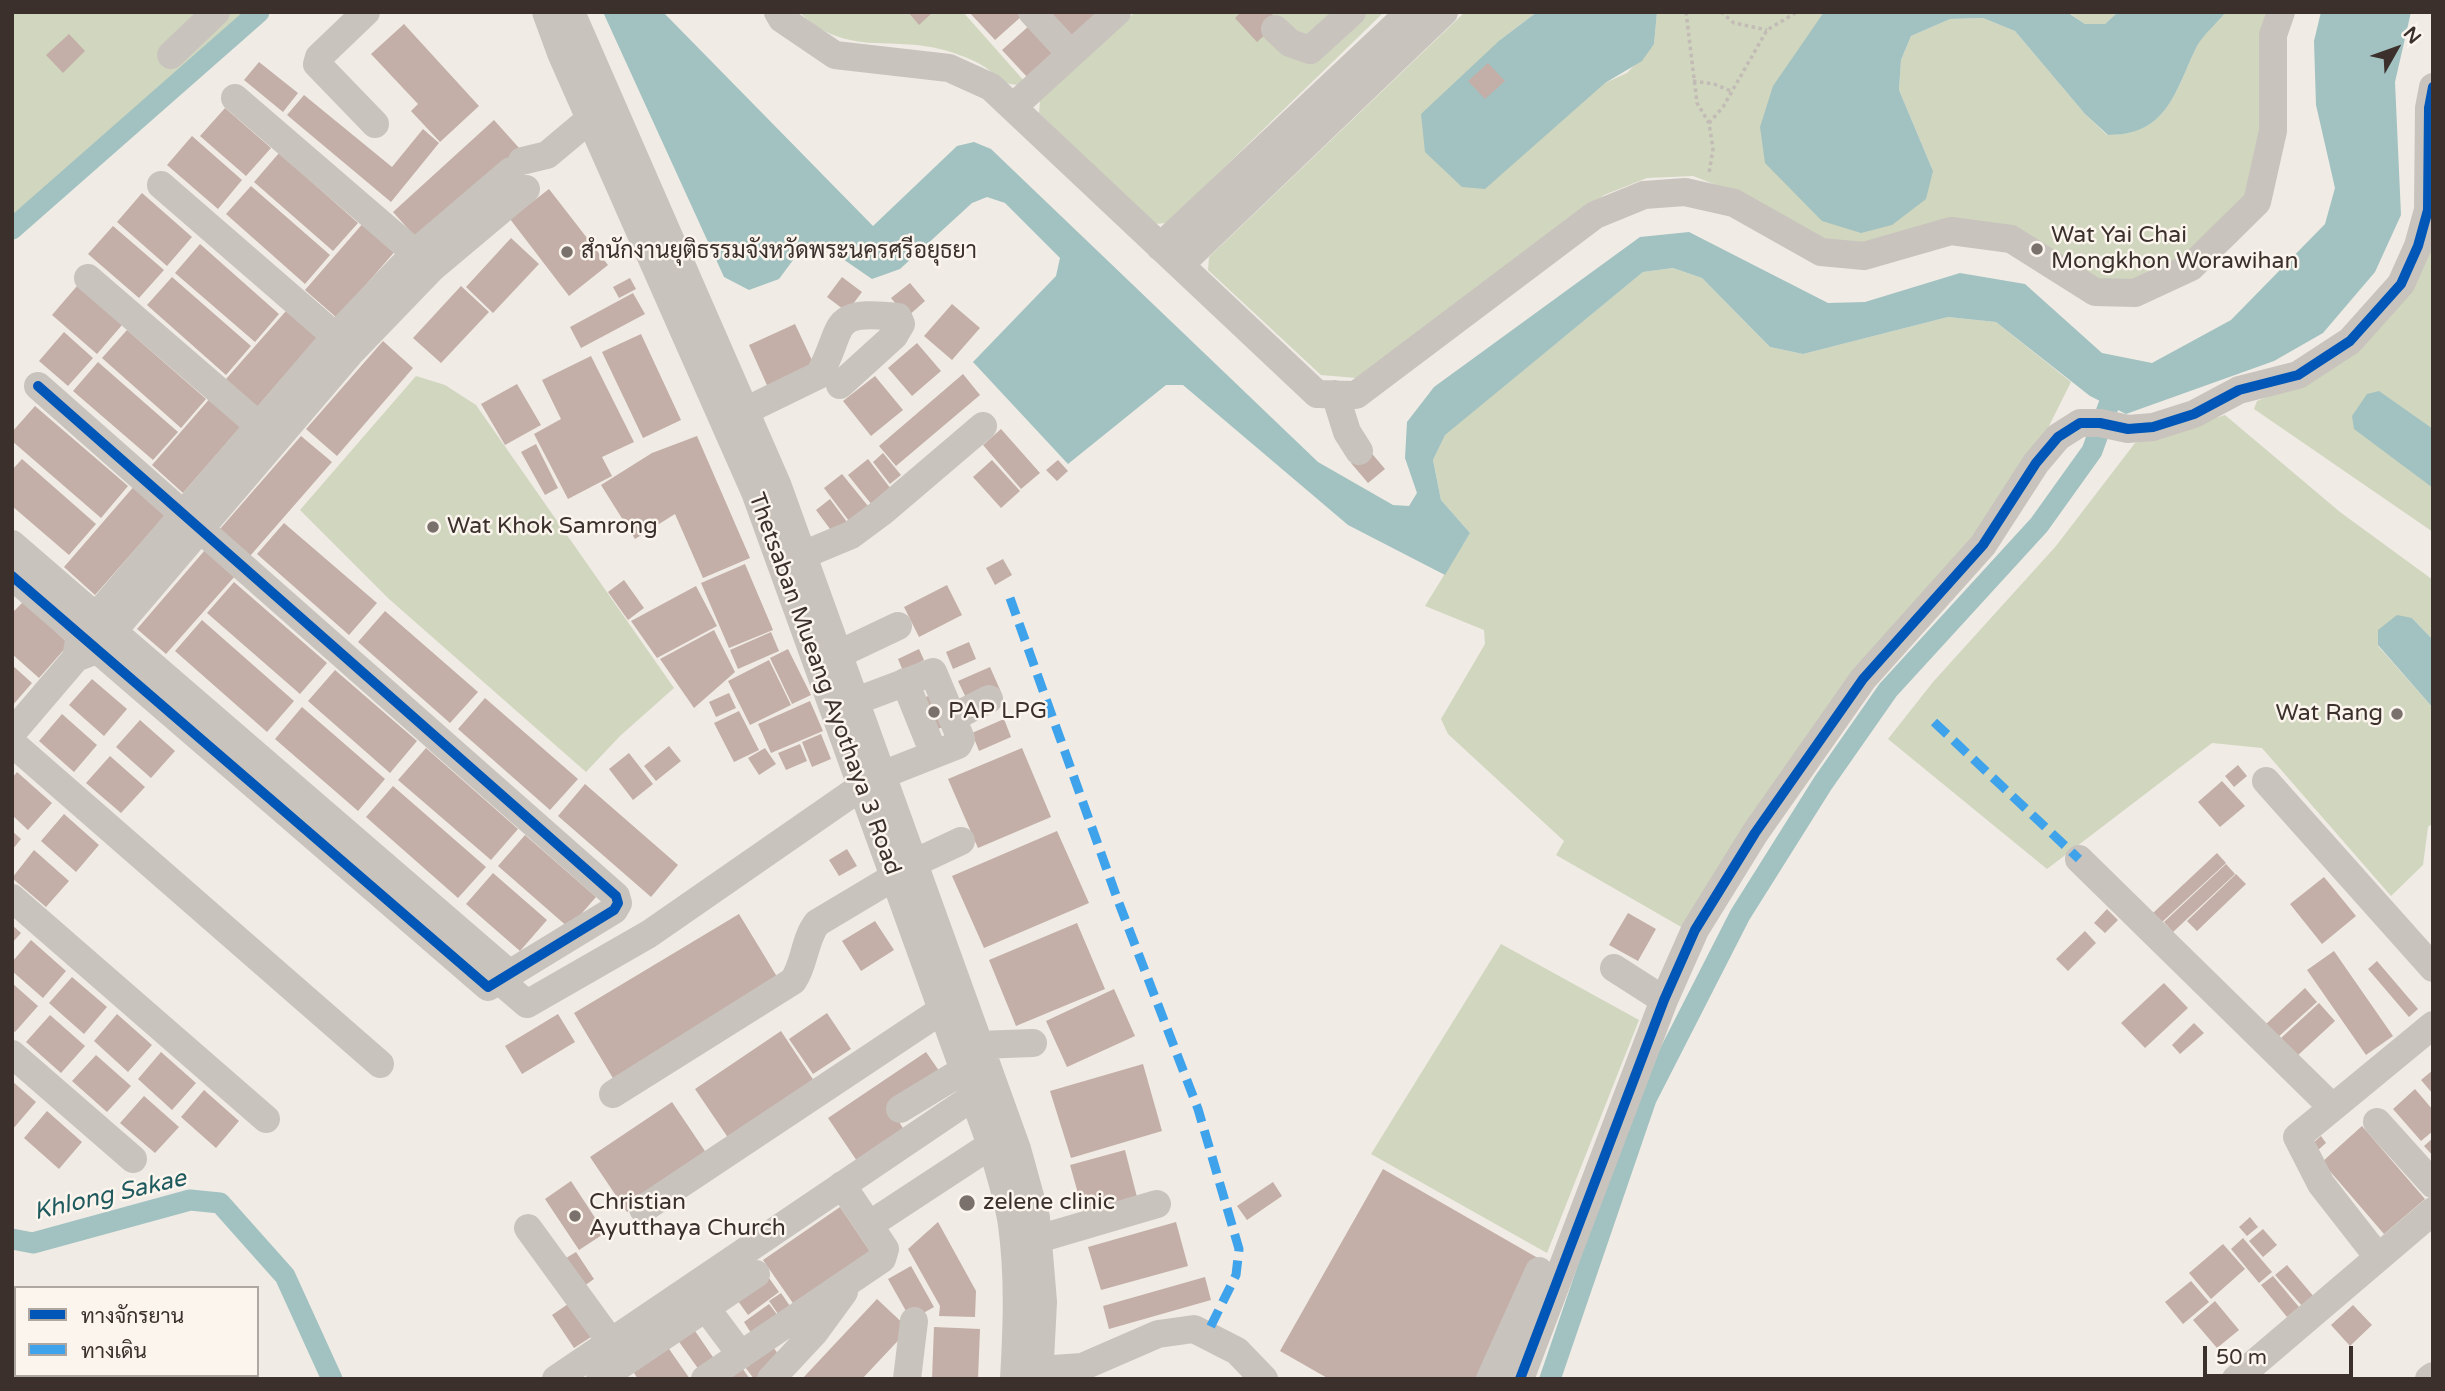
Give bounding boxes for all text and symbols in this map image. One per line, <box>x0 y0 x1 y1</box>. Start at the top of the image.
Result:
north arrow <box>2361 14 2431 84</box>
text: N <box>2399 23 2425 48</box>
place label: Wat Yai Chai Mongkhon Worawihan <box>2051 222 2299 276</box>
place label: สำนักงานยุติธรรมจังหวัดพระนครศรีอยุธยา <box>581 238 977 266</box>
marker: Wat Yai Chai Mongkhon Worawihan <box>2029 241 2045 257</box>
marker: สำนักงานยุติธรรมจังหวัดพระนครศรีอยุธยา <box>559 244 575 260</box>
street label: Thetsaban Mueang Ayothaya 3 Road <box>742 489 906 879</box>
place label: Wat Khok Samrong <box>447 513 658 541</box>
marker: Wat Khok Samrong <box>425 519 441 535</box>
place label: PAP LPG <box>948 698 1047 726</box>
place label: Wat Rang <box>2275 700 2383 728</box>
marker: PAP LPG <box>926 704 942 720</box>
marker: Wat Rang <box>2389 706 2405 722</box>
water label: Khlong Sakae <box>31 1164 189 1228</box>
place label: Christian Ayutthaya Church <box>589 1189 786 1243</box>
place label: zelene clinic <box>983 1189 1115 1217</box>
marker: zelene clinic <box>957 1193 977 1213</box>
marker: Christian Ayutthaya Church <box>567 1208 583 1224</box>
legend <box>14 1286 259 1377</box>
text: ทางจักรยาน <box>81 1304 184 1329</box>
scale bar <box>2207 1332 2358 1376</box>
text: ทางเดิน <box>81 1339 147 1364</box>
text: 50 m <box>2216 1345 2267 1370</box>

